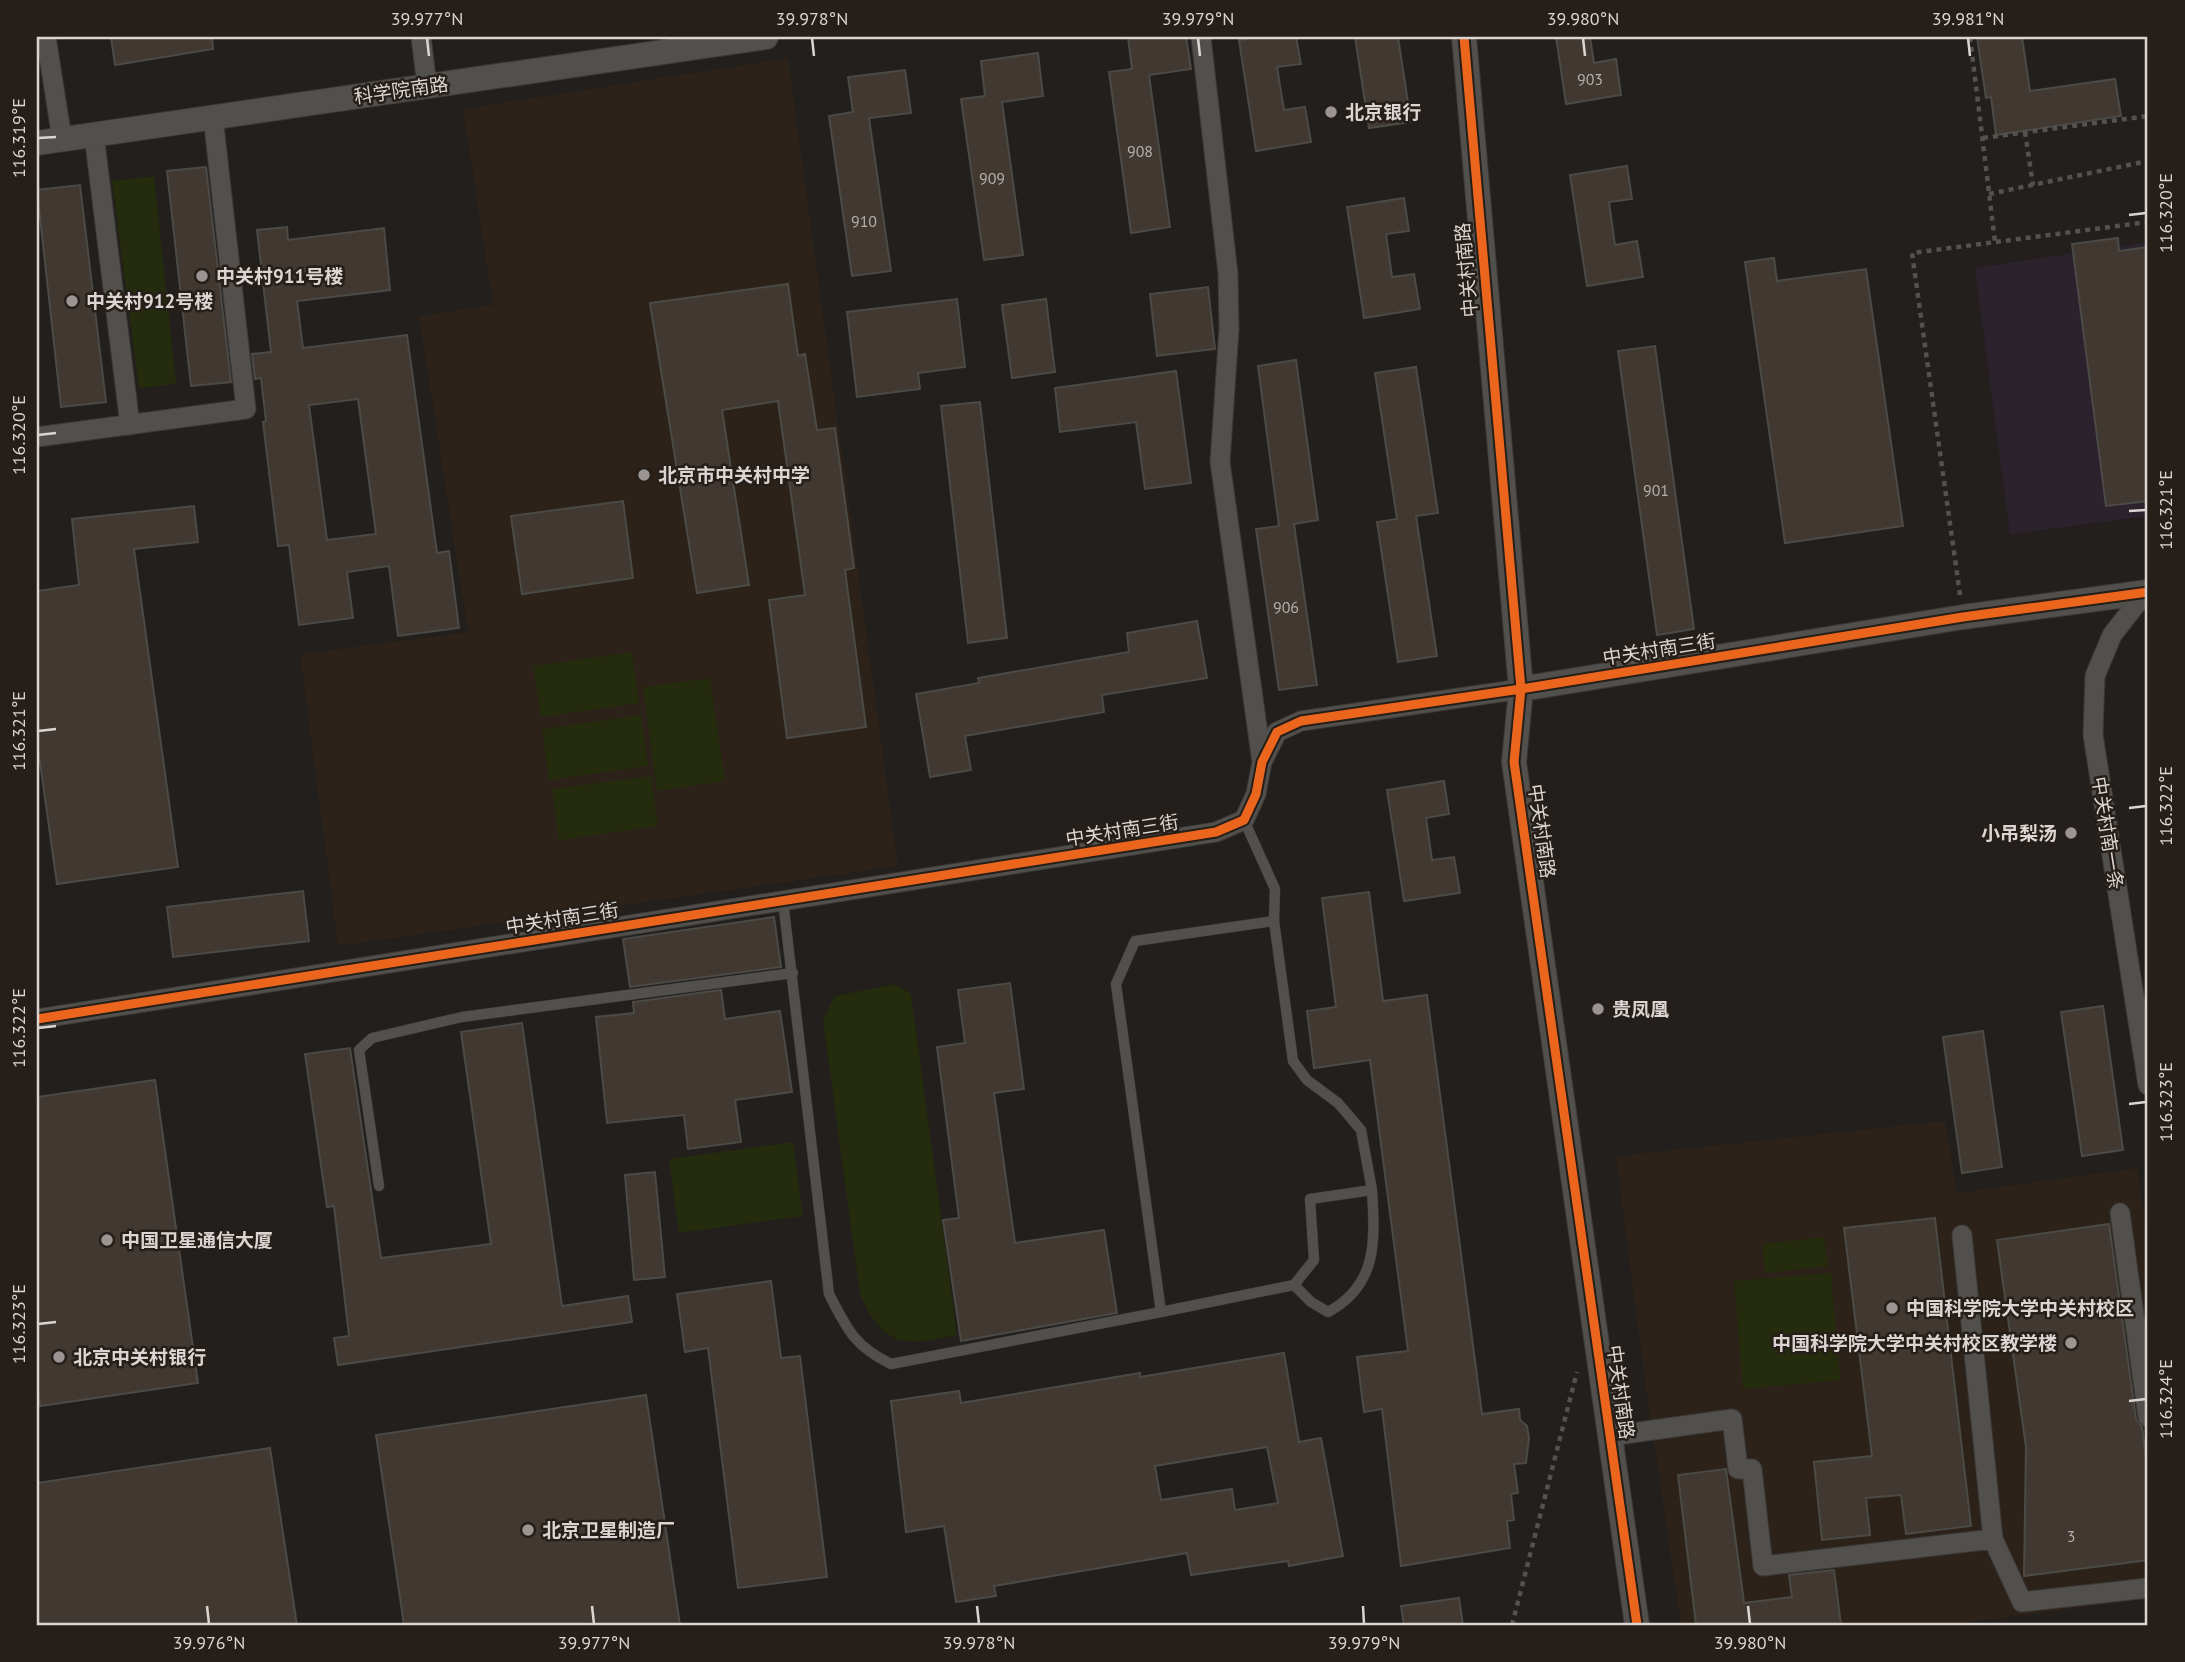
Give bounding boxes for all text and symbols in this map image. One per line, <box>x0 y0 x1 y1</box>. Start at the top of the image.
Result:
text: 39.977°N <box>391 7 463 30</box>
text: 39.978°N <box>776 7 848 30</box>
text: 39.979°N <box>1162 7 1234 30</box>
text: 39.980°N <box>1547 7 1619 30</box>
text: 39.981°N <box>1932 7 2004 30</box>
house number: 903 <box>1577 69 1603 89</box>
street label: 科学院南路 <box>352 72 450 108</box>
text: 116.319°E <box>7 98 30 178</box>
place label: 北京银行 <box>1345 100 1421 124</box>
marker: 北京银行 <box>1323 104 1339 120</box>
house number: 908 <box>1127 141 1153 161</box>
house number: 909 <box>979 168 1005 188</box>
text: 116.320°E <box>2154 173 2177 253</box>
house number: 910 <box>851 211 877 231</box>
street label: 中关村南路 <box>1450 222 1482 318</box>
place label: 中关村911号楼 <box>216 264 343 288</box>
marker: 中关村911号楼 <box>194 268 210 284</box>
place label: 中关村912号楼 <box>86 289 213 313</box>
marker: 中关村912号楼 <box>64 293 80 309</box>
text: 116.320°E <box>7 395 30 475</box>
place label: 北京市中关村中学 <box>658 463 810 487</box>
marker: 北京市中关村中学 <box>636 467 652 483</box>
text: 116.321°E <box>2154 470 2177 550</box>
house number: 901 <box>1643 480 1669 500</box>
house number: 906 <box>1273 597 1299 617</box>
street label: 中关村南三街 <box>1601 628 1717 670</box>
text: 116.321°E <box>7 691 30 771</box>
text: 116.322°E <box>2154 766 2177 846</box>
street label: 中关村南一条 <box>2087 775 2129 891</box>
street label: 中关村南路 <box>1524 782 1560 880</box>
street label: 中关村南三街 <box>1064 809 1180 851</box>
place label: 小吊梨汤 <box>1981 821 2057 845</box>
marker: 小吊梨汤 <box>2063 825 2079 841</box>
street label: 中关村南三街 <box>504 897 620 939</box>
text: 116.322°E <box>7 988 30 1068</box>
place label: 贵凤凰 <box>1612 997 1669 1021</box>
marker: 贵凤凰 <box>1590 1001 1606 1017</box>
text: 116.323°E <box>2154 1062 2177 1142</box>
place label: 中国卫星通信大厦 <box>121 1228 273 1252</box>
marker: 中国卫星通信大厦 <box>99 1232 115 1248</box>
text: 116.323°E <box>7 1284 30 1364</box>
place label: 中国科学院大学中关村校区 <box>1906 1296 2134 1320</box>
marker: 中国科学院大学中关村校区 <box>1884 1300 1900 1316</box>
place label: 中国科学院大学中关村校区教学楼 <box>1772 1331 2057 1355</box>
marker: 中国科学院大学中关村校区教学楼 <box>2063 1335 2079 1351</box>
street label: 中关村南路 <box>1603 1343 1639 1441</box>
place label: 北京中关村银行 <box>73 1345 206 1369</box>
marker: 北京中关村银行 <box>51 1349 67 1365</box>
text: 116.324°E <box>2154 1359 2177 1439</box>
place label: 北京卫星制造厂 <box>542 1518 675 1542</box>
marker: 北京卫星制造厂 <box>520 1522 536 1538</box>
house number: 3 <box>2067 1526 2075 1546</box>
text: 39.976°N <box>173 1631 245 1654</box>
text: 39.977°N <box>558 1631 630 1654</box>
text: 39.978°N <box>943 1631 1015 1654</box>
text: 39.979°N <box>1328 1631 1400 1654</box>
text: 39.980°N <box>1714 1631 1786 1654</box>

